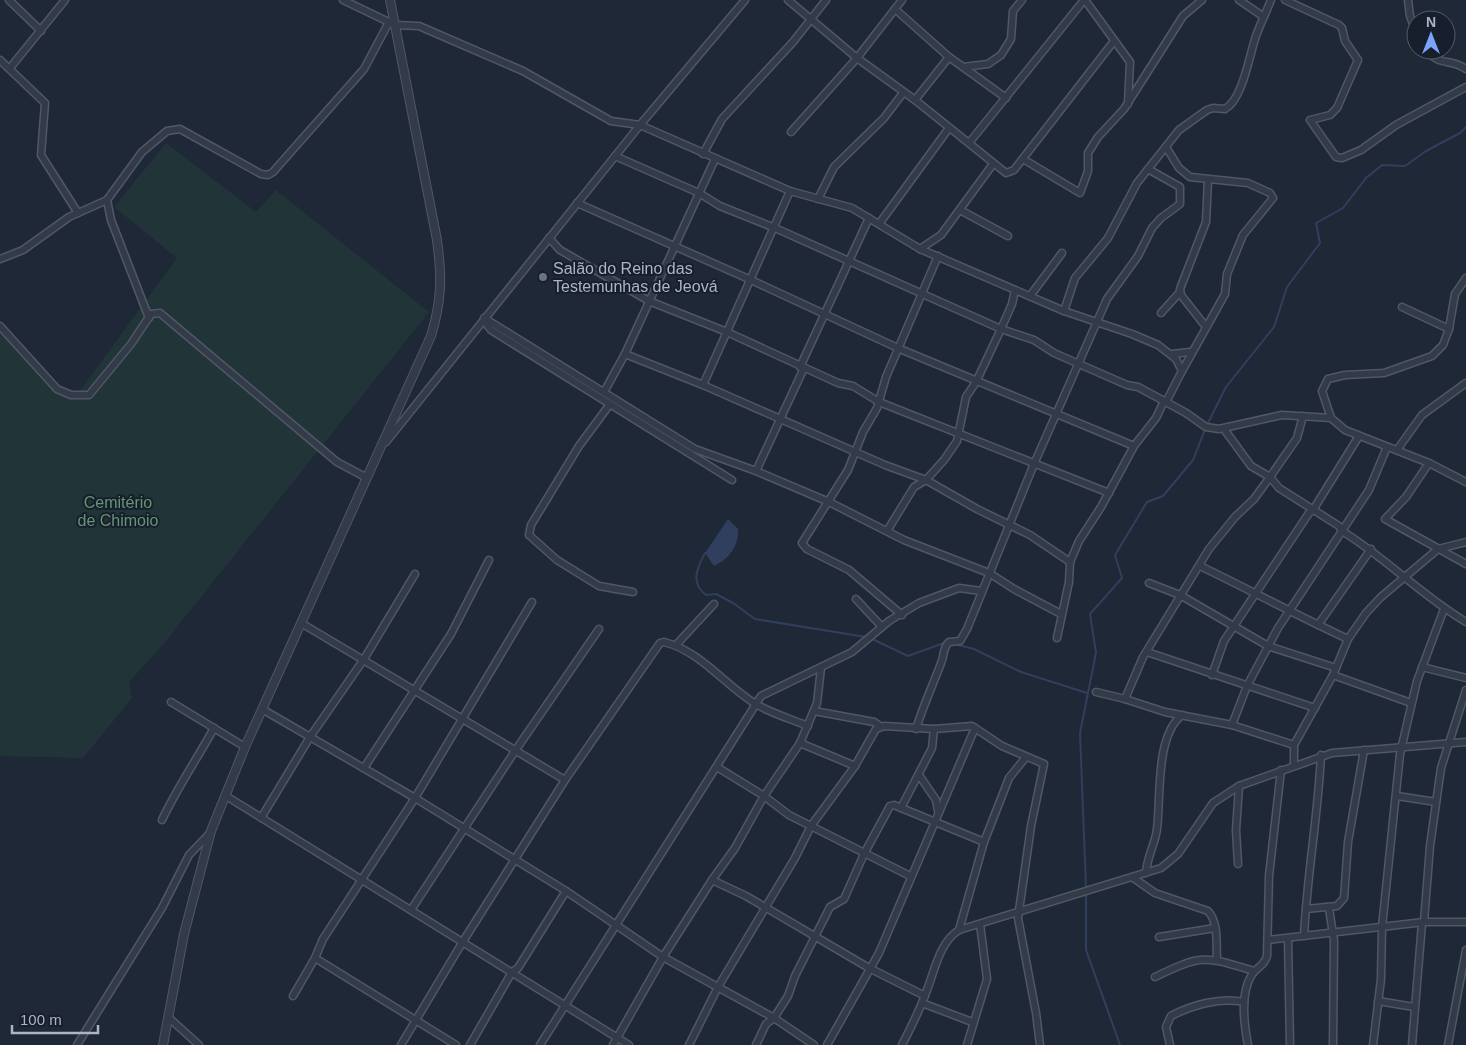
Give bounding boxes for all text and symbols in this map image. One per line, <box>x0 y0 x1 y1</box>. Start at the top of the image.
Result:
north arrow <box>1406 10 1456 60</box>
text: N <box>1426 14 1436 30</box>
place label: Salão do Reino das Testemunhas de Jeová <box>553 260 718 295</box>
marker: Salão do Reino das Testemunhas de Jeová <box>537 271 549 283</box>
park label: Cemitério de Chimoio <box>78 494 159 529</box>
scale bar <box>12 1002 99 1034</box>
text: 100 m <box>20 1011 62 1028</box>

